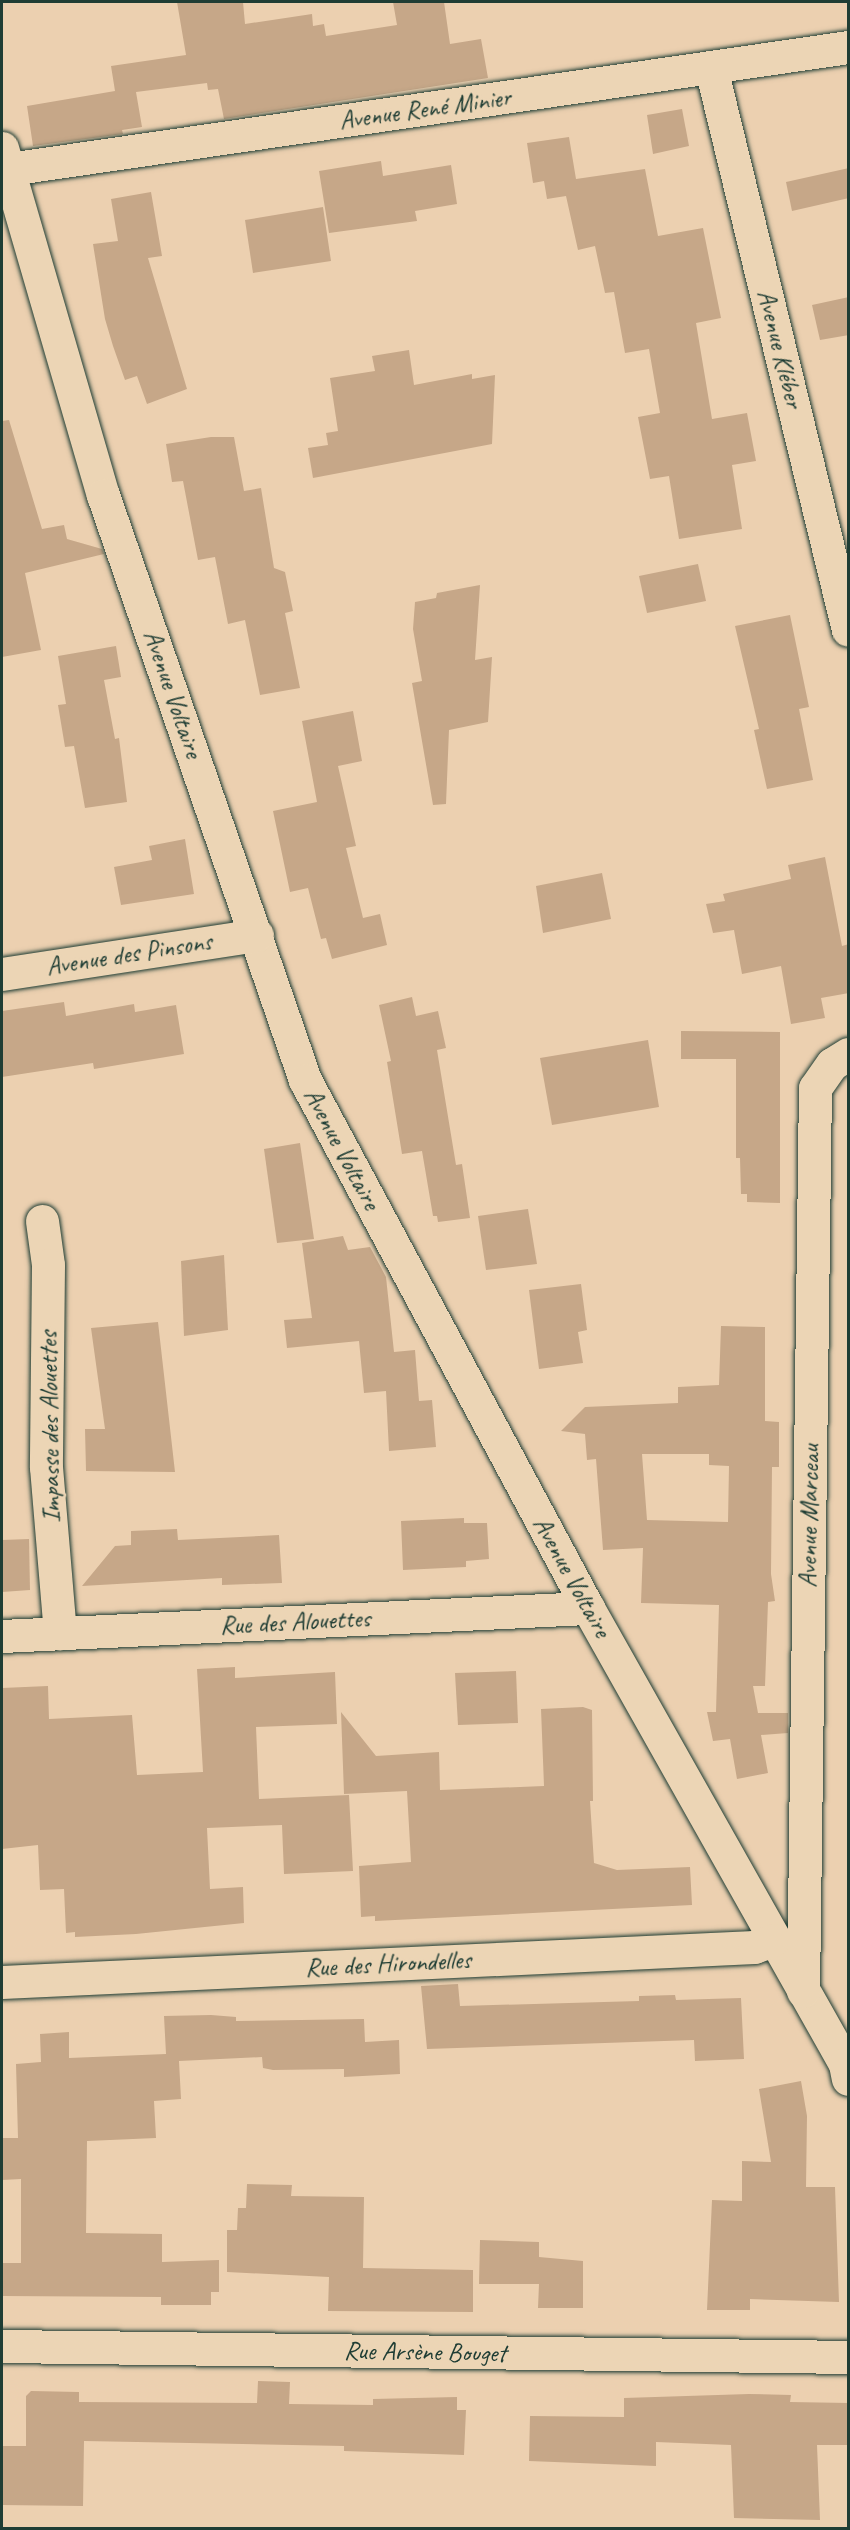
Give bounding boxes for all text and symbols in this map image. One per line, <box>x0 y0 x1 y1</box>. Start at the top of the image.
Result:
street label: Avenue René Minier <box>337 82 513 136</box>
street label: Avenue Kléber <box>750 286 810 412</box>
street label: Avenue Voltaire <box>137 626 209 762</box>
street label: Avenue des Pinsons <box>44 926 214 982</box>
street label: Avenue Voltaire <box>297 1083 387 1215</box>
street label: Impasse des Alouettes <box>33 1331 67 1523</box>
street label: Avenue Marceau <box>792 1444 826 1588</box>
street label: Avenue Voltaire <box>526 1511 618 1643</box>
street label: Rue des Alouettes <box>219 1602 371 1642</box>
street label: Rue des Hirondelles <box>304 1944 472 1984</box>
street label: Rue Arsène Bouget <box>344 2335 506 2369</box>

